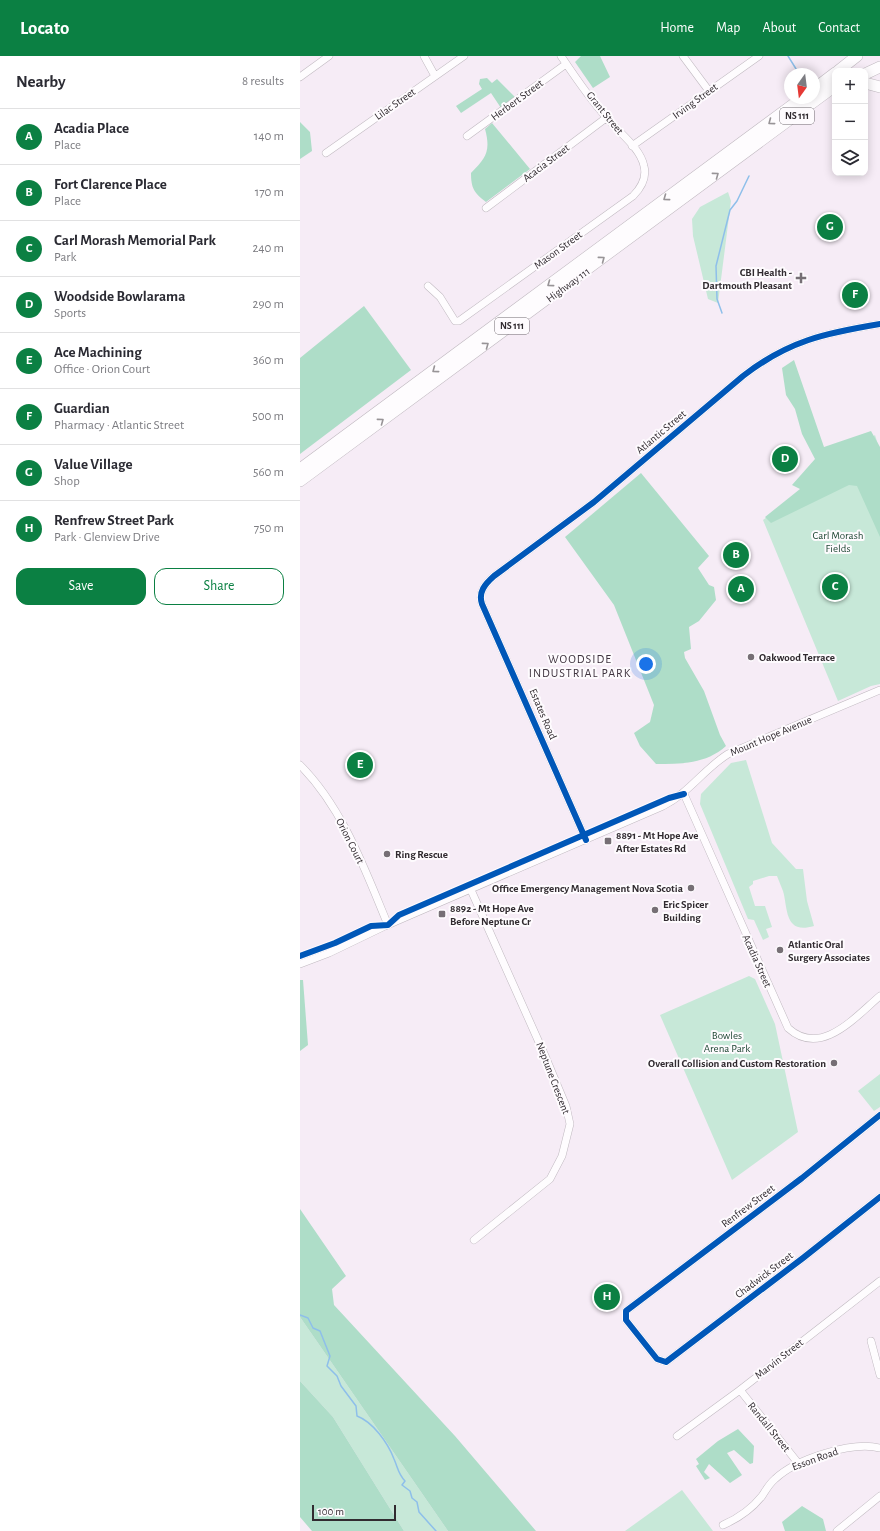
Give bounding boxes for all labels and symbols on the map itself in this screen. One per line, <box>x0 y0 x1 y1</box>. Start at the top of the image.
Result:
north arrow <box>784 68 820 104</box>
street label: Herbert Street <box>489 77 545 123</box>
street label: Irving Street <box>670 81 720 121</box>
street label: Lilac Street <box>373 86 418 122</box>
street label: Grant Street <box>584 89 626 137</box>
road number: NS 111 <box>780 108 814 124</box>
one-way arrow <box>768 117 775 124</box>
street label: Acacia Street <box>521 142 572 184</box>
one-way arrow <box>712 172 719 179</box>
one-way arrow <box>663 194 670 201</box>
pin: G <box>817 212 843 242</box>
street label: Mason Street <box>532 229 584 271</box>
one-way arrow <box>598 257 605 264</box>
street label: Highway 111 <box>544 266 592 304</box>
place label: CBI Health - Dartmouth Pleasant <box>702 267 793 291</box>
marker: CBI Health - Dartmouth Pleasant <box>795 272 807 284</box>
one-way arrow <box>548 279 555 286</box>
pin: F <box>842 280 868 310</box>
road number: NS 111 <box>495 318 529 334</box>
one-way arrow <box>482 342 489 349</box>
one-way arrow <box>432 365 439 372</box>
street label: Atlantic Street <box>634 408 688 456</box>
one-way arrow <box>377 419 384 426</box>
pin: D <box>772 444 798 474</box>
park label: Carl Morash Fields <box>813 530 863 554</box>
pin: B <box>723 540 749 570</box>
pin: C <box>822 572 848 602</box>
pin: A <box>728 574 754 604</box>
marker: Oakwood Terrace <box>746 652 756 662</box>
place label: Oakwood Terrace <box>759 652 835 663</box>
district label: WOODSIDE INDUSTRIAL PARK <box>529 653 631 679</box>
your location <box>636 654 656 674</box>
street label: Estates Road <box>527 687 559 741</box>
street label: Mount Hope Avenue <box>729 714 813 758</box>
pin: E <box>347 750 373 780</box>
street label: Orion Court <box>334 816 366 866</box>
place label: 8891 - Mt Hope Ave After Estates Rd <box>616 830 698 854</box>
marker: 8891 - Mt Hope Ave After Estates Rd <box>603 836 613 846</box>
marker: Ring Rescue <box>382 849 392 859</box>
place label: Ring Rescue <box>395 849 448 860</box>
place label: Office Emergency Management Nova Scotia <box>492 883 684 894</box>
marker: Office Emergency Management Nova Scotia <box>686 883 696 893</box>
place label: Eric Spicer Building <box>663 899 709 923</box>
place label: 8892 - Mt Hope Ave Before Neptune Cr <box>450 903 534 927</box>
marker: Eric Spicer Building <box>650 905 660 915</box>
marker: 8892 - Mt Hope Ave Before Neptune Cr <box>437 909 447 919</box>
street label: Acadia Street <box>740 933 774 989</box>
place label: Atlantic Oral Surgery Associates <box>788 939 870 963</box>
marker: Atlantic Oral Surgery Associates <box>775 945 785 955</box>
park label: Bowles Arena Park <box>704 1030 750 1054</box>
street label: Neptune Crescent <box>534 1040 572 1116</box>
place label: Overall Collision and Custom Restoration <box>648 1058 826 1069</box>
marker: Overall Collision and Custom Restoration <box>829 1058 839 1068</box>
street label: Renfrew Street <box>719 1182 777 1229</box>
street label: Chadwick Street <box>733 1249 795 1300</box>
pin: H <box>594 1282 620 1312</box>
street label: Marvin Street <box>753 1337 806 1381</box>
street label: Randall Street <box>746 1400 793 1454</box>
street label: Esson Road <box>791 1446 840 1472</box>
scale bar <box>312 1503 396 1522</box>

